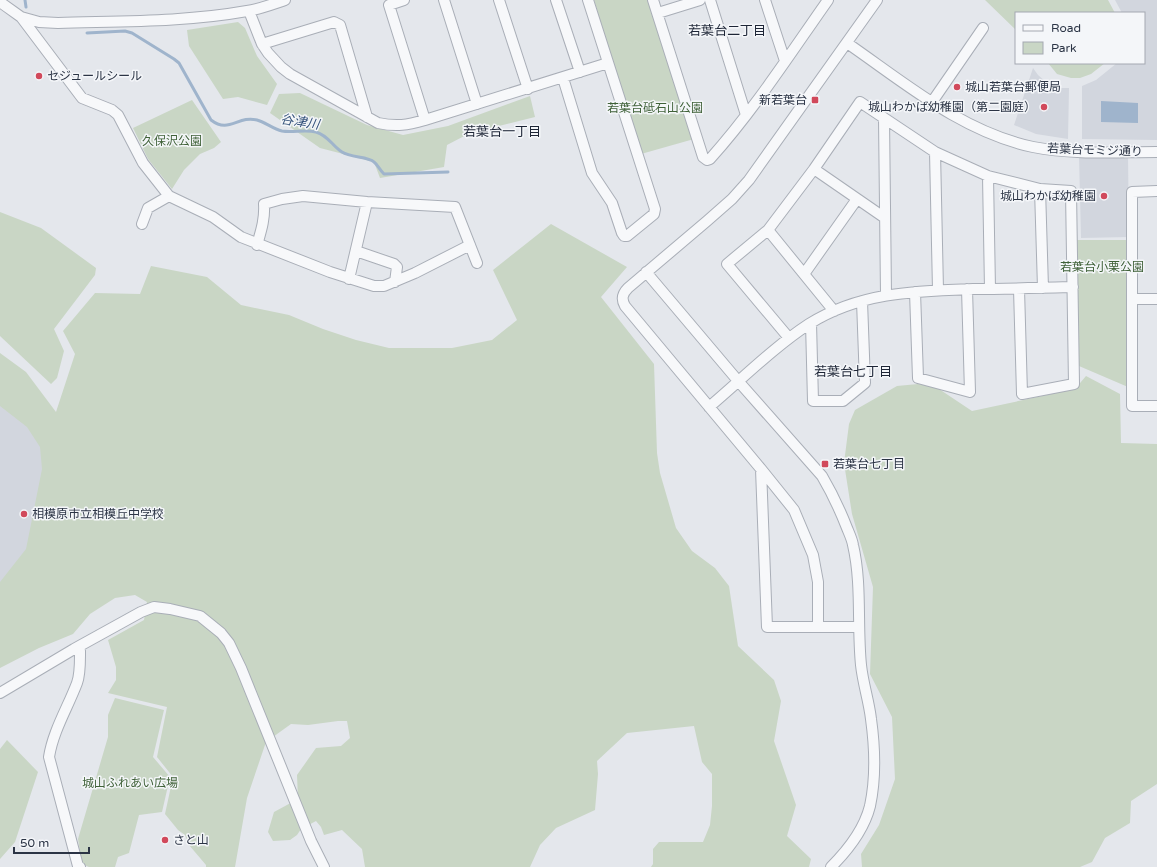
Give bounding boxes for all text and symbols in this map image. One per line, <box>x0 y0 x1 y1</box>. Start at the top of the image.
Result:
legend <box>1015 12 1145 64</box>
text: Road <box>1051 21 1081 35</box>
district label: 若葉台二丁目 <box>688 23 766 39</box>
text: Park <box>1051 41 1077 55</box>
place label: セジュールシール <box>47 69 142 83</box>
marker: セジュールシール <box>34 71 44 81</box>
place label: 城山若葉台郵便局 <box>965 80 1061 94</box>
marker: 城山若葉台郵便局 <box>952 82 962 92</box>
place label: 新若葉台 <box>759 93 807 107</box>
marker: 新若葉台 <box>810 95 820 105</box>
place label: 城山わかば幼稚園（第二園庭） <box>868 100 1036 114</box>
park label: 若葉台砥石山公園 <box>607 101 703 115</box>
marker: 城山わかば幼稚園（第二園庭） <box>1039 102 1049 112</box>
water label: 谷津川 <box>279 111 322 133</box>
district label: 若葉台一丁目 <box>463 124 541 140</box>
park label: 久保沢公園 <box>142 134 202 148</box>
street label: 若葉台モミジ通り <box>1047 141 1143 159</box>
place label: 城山わかば幼稚園 <box>1000 189 1096 203</box>
marker: 城山わかば幼稚園 <box>1099 191 1109 201</box>
park label: 若葉台小栗公園 <box>1060 260 1144 274</box>
district label: 若葉台七丁目 <box>814 364 892 380</box>
place label: 若葉台七丁目 <box>833 457 905 471</box>
marker: 若葉台七丁目 <box>820 459 830 469</box>
place label: 相模原市立相模丘中学校 <box>32 507 164 521</box>
marker: 相模原市立相模丘中学校 <box>19 509 29 519</box>
park label: 城山ふれあい広場 <box>82 776 178 790</box>
scale bar <box>14 829 89 855</box>
place label: さと山 <box>173 833 209 847</box>
marker: さと山 <box>160 835 170 845</box>
text: 50 m <box>20 836 49 850</box>

